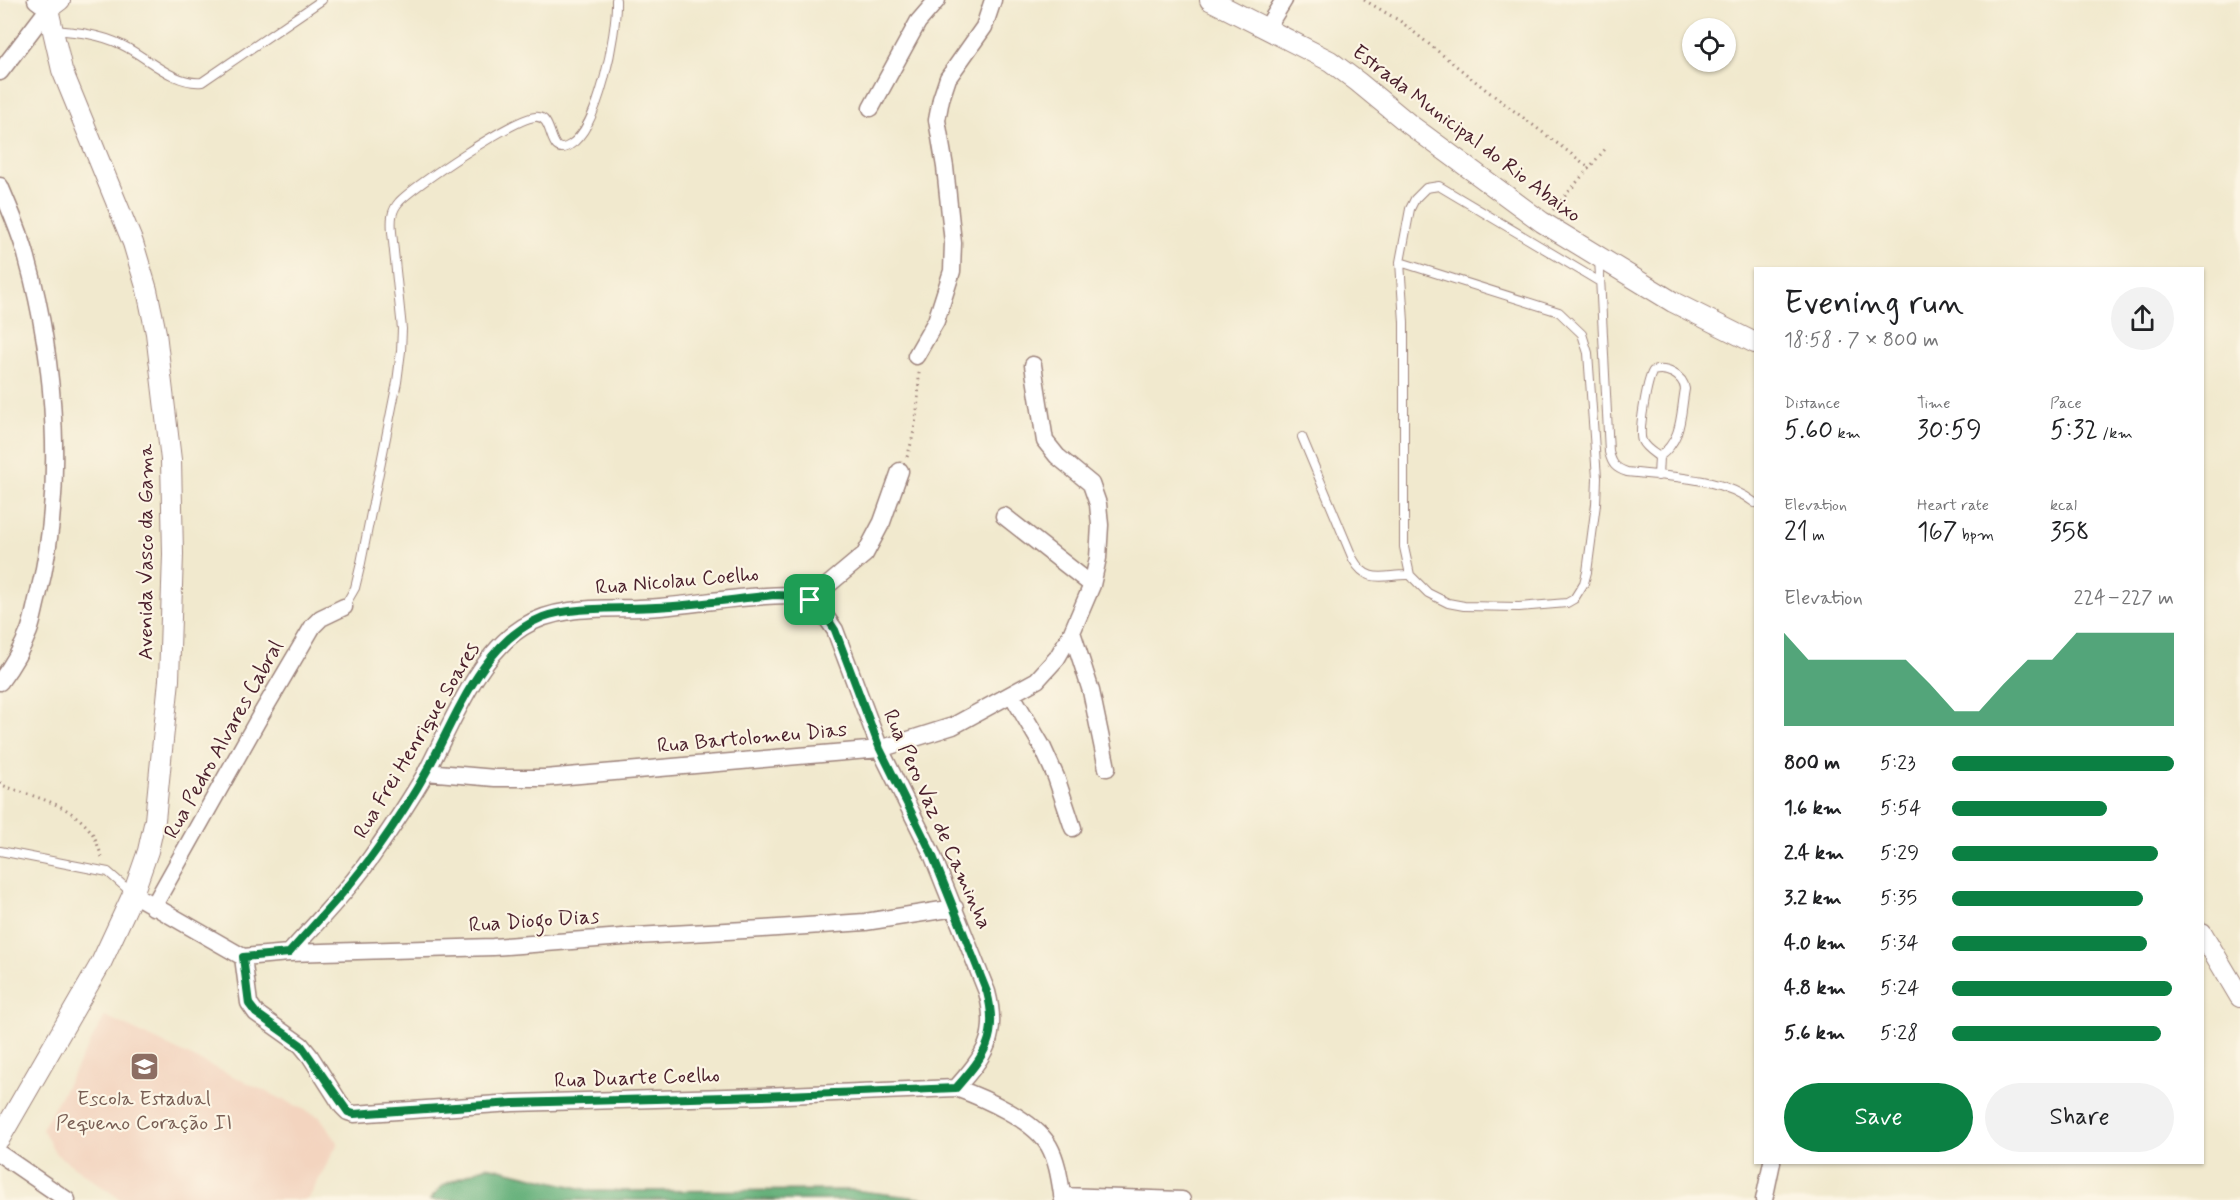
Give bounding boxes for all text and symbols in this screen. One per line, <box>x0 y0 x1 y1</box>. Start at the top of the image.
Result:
map controls <box>1682 18 1736 72</box>
button: locate <box>1682 18 1736 72</box>
street label: Estrada Municipal do Rio Abaixo <box>1346 38 1587 229</box>
text: Evening run <box>1784 282 1964 326</box>
button: share <box>2111 287 2174 350</box>
text: 18:58 · 7 × 800 m <box>1784 327 1939 354</box>
text: Distance <box>1784 393 1840 414</box>
text: Time <box>1917 393 1951 414</box>
text: Pace <box>2050 393 2082 414</box>
text: 5.60 <box>1784 414 1833 448</box>
text: 30:59 <box>1917 414 1982 448</box>
text: 5:32 <box>2050 414 2098 448</box>
text: km <box>1833 423 1861 444</box>
text: /km <box>2098 423 2133 444</box>
street label: Avenida Vasco da Gama <box>132 443 160 660</box>
text: Elevation <box>1784 495 1847 516</box>
text: Heart rate <box>1917 495 1989 516</box>
text: kcal <box>2050 495 2077 516</box>
text: 21 <box>1784 516 1808 550</box>
text: 167 <box>1917 516 1958 550</box>
text: 358 <box>2050 516 2090 550</box>
text: m <box>1808 525 1825 546</box>
text: bpm <box>1958 525 1994 546</box>
street label: Rua Nicolau Coelho <box>594 560 760 602</box>
pin <box>784 574 835 625</box>
icon: arrive <box>793 583 826 616</box>
text: Elevation <box>1784 585 1863 612</box>
text: 224–227 m <box>2074 585 2174 612</box>
street label: Rua Pedro Alvares Cabral <box>158 635 290 844</box>
street label: Rua Frei Henrique Soares <box>347 637 487 844</box>
street label: Rua Pero Vaz de Caminha <box>876 705 998 934</box>
street label: Rua Bartolomeu Dias <box>656 716 848 760</box>
text: 800 m <box>1784 750 1840 777</box>
text: 5:23 <box>1880 750 1916 777</box>
text: 1.6 km <box>1784 795 1842 822</box>
text: 5:54 <box>1880 795 1921 822</box>
text: 2.4 km <box>1784 840 1844 867</box>
text: 5:29 <box>1880 840 1919 867</box>
text: 3.2 km <box>1784 885 1842 912</box>
text: 5:35 <box>1880 885 1917 912</box>
street label: Rua Diogo Dias <box>468 902 600 942</box>
text: 4.0 km <box>1784 930 1846 957</box>
text: 5:34 <box>1880 930 1919 957</box>
text: 4.8 km <box>1784 975 1846 1002</box>
text: 5:24 <box>1880 975 1919 1002</box>
text: 5.6 km <box>1784 1020 1845 1047</box>
text: 5:28 <box>1880 1020 1918 1047</box>
school or university icon: Escola Estadual Pequeno Coração II <box>128 1051 160 1083</box>
street label: Rua Duarte Coelho <box>554 1061 720 1095</box>
button: Save <box>1784 1083 1973 1152</box>
button: Share <box>1985 1083 2174 1152</box>
place label: Escola Estadual Pequeno Coração II <box>56 1085 232 1137</box>

